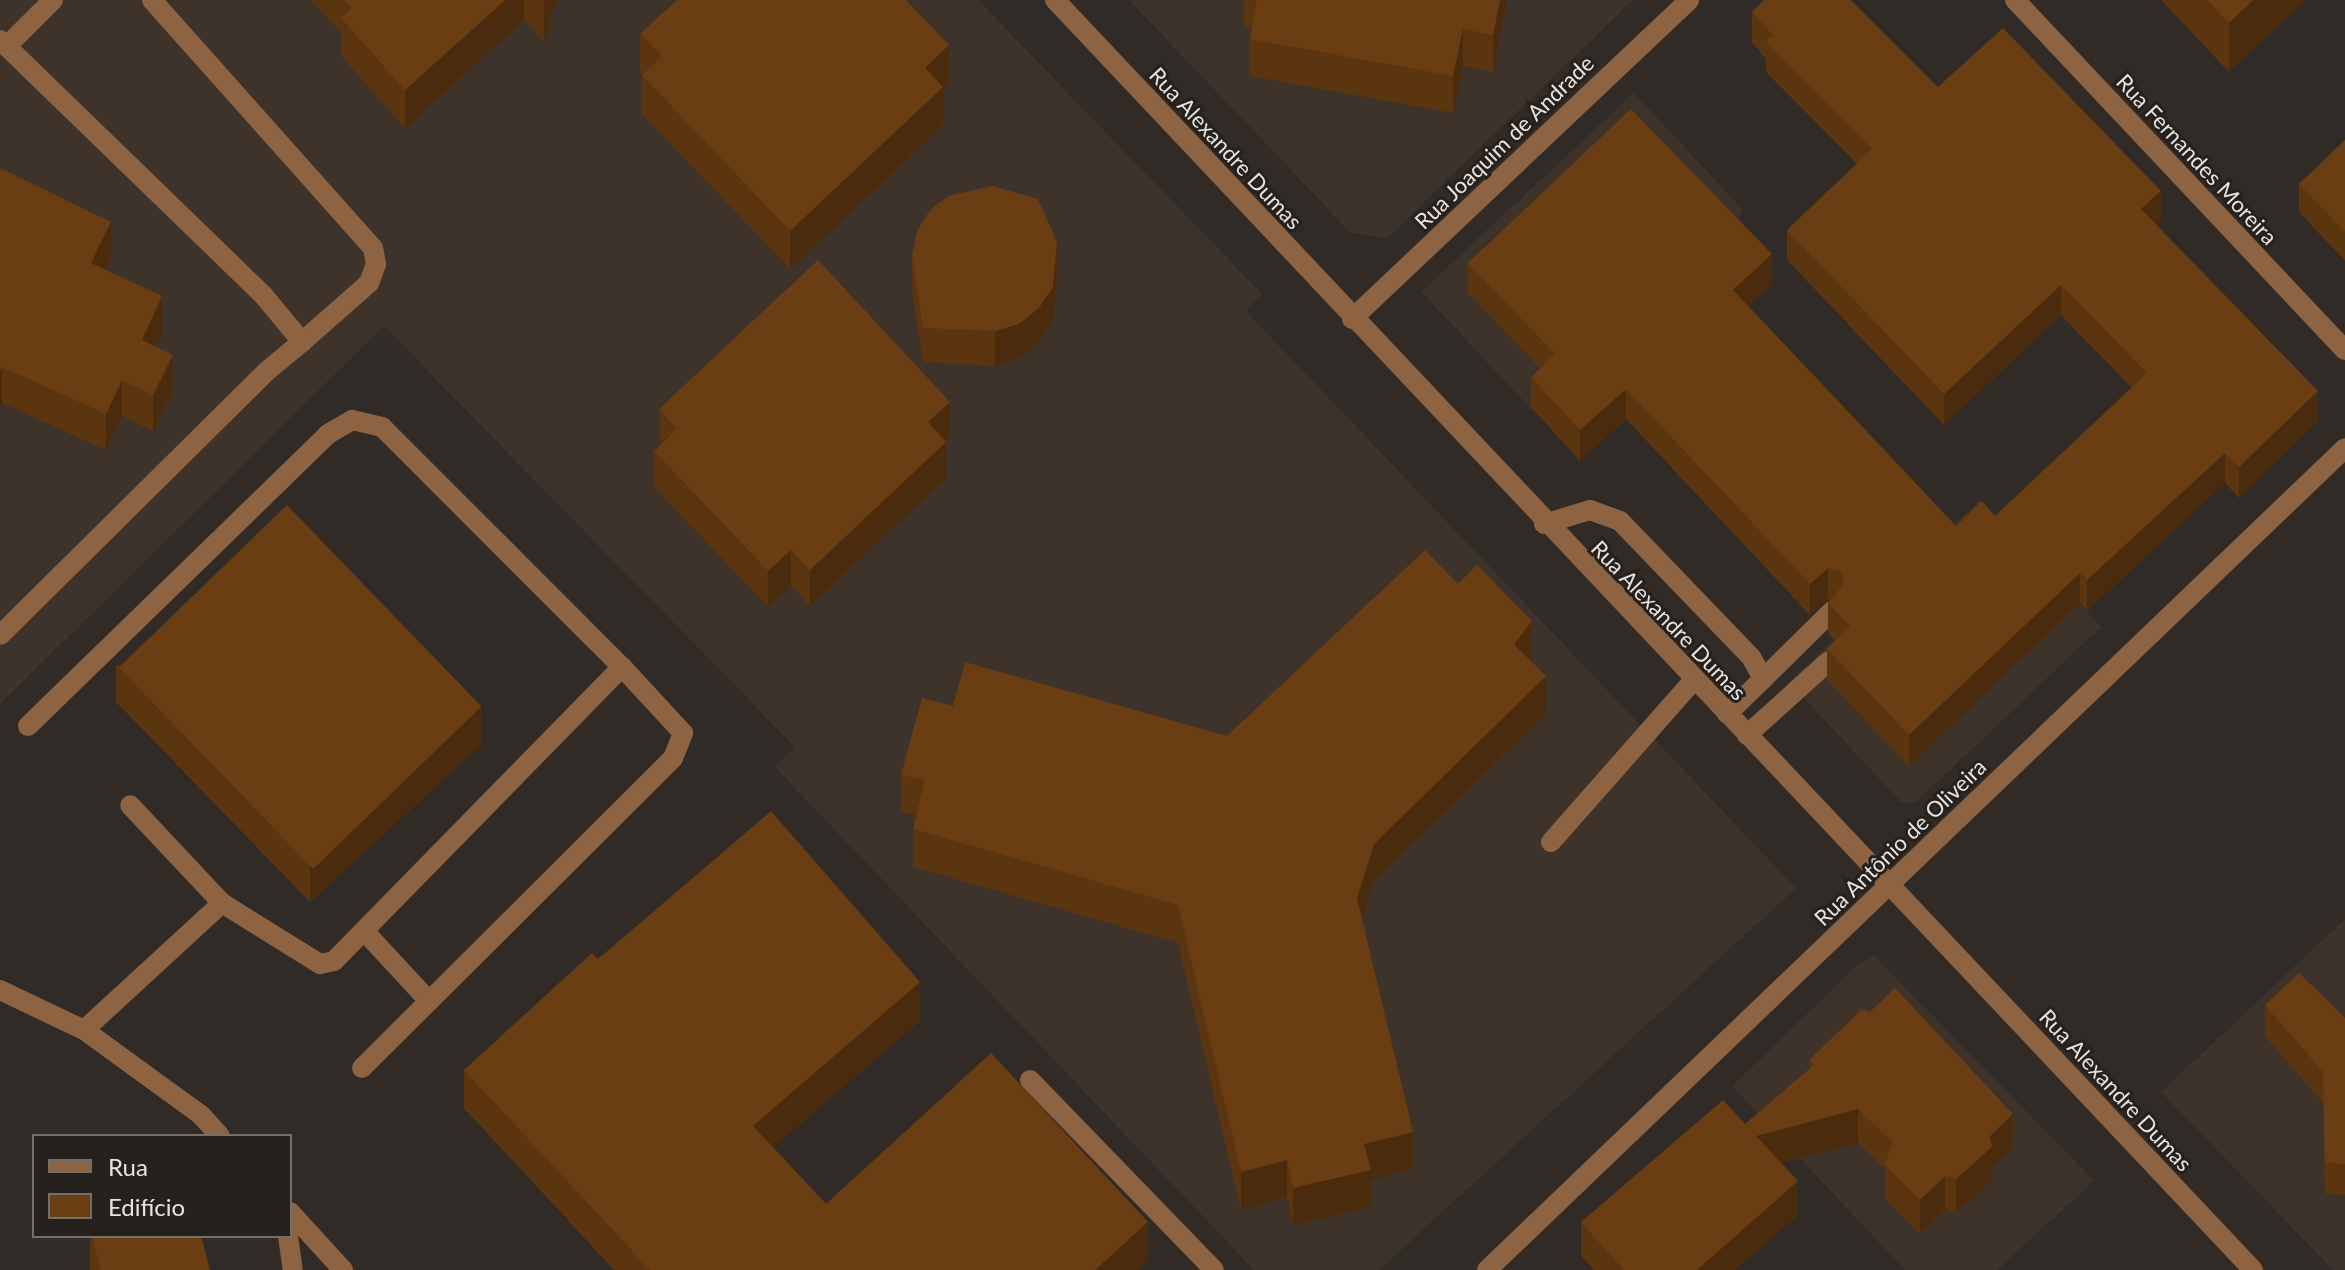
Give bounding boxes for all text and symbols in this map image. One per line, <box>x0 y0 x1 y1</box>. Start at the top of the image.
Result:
street label: Rua Joaquim de Andrade <box>1409 49 1599 235</box>
street label: Rua Alexandre Dumas <box>1144 61 1308 235</box>
street label: Rua Fernandes Moreira <box>2111 68 2283 250</box>
street label: Rua Alexandre Dumas <box>1586 534 1752 706</box>
street label: Rua Antônio de Oliveira <box>1808 753 1992 931</box>
street label: Rua Alexandre Dumas <box>2034 1003 2198 1177</box>
legend <box>32 1134 292 1238</box>
text: Rua <box>108 1152 148 1181</box>
text: Edifício <box>108 1192 185 1221</box>

